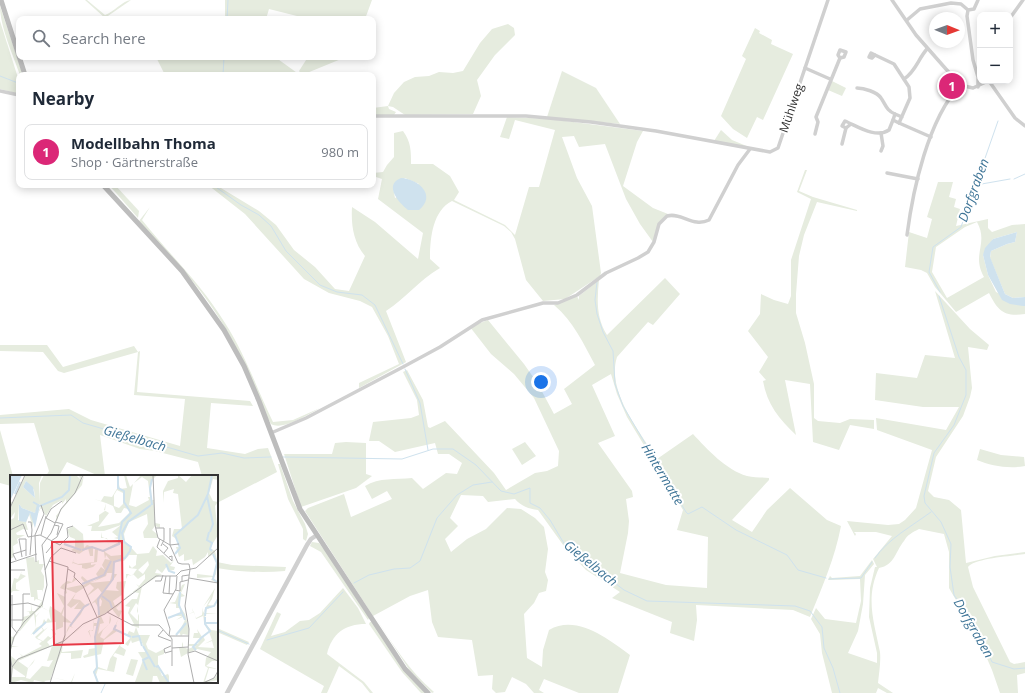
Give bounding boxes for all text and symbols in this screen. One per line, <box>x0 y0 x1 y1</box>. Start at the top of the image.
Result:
north arrow <box>929 12 965 48</box>
map controls <box>977 12 1013 84</box>
button: + <box>977 12 1013 48</box>
search box <box>16 16 376 60</box>
icon: search <box>30 27 52 49</box>
text: Search here <box>62 28 146 48</box>
button: − <box>977 48 1013 84</box>
pin: 1 <box>939 71 965 101</box>
street label: Mühlweg <box>775 81 808 135</box>
text: Nearby <box>32 87 94 110</box>
text: Modellbahn Thoma <box>71 133 216 153</box>
text: 1 <box>42 143 50 161</box>
text: 980 m <box>321 143 359 161</box>
text: Shop · Gärtnerstraße <box>71 153 198 171</box>
water label: Dorfgraben <box>953 156 993 224</box>
your location <box>531 372 551 392</box>
water label: Gießelbach <box>102 421 168 455</box>
water label: Hintermatte <box>637 440 689 509</box>
inset map <box>10 475 218 683</box>
water label: Gießelbach <box>560 536 622 590</box>
water label: Dorfgraben <box>950 595 998 661</box>

